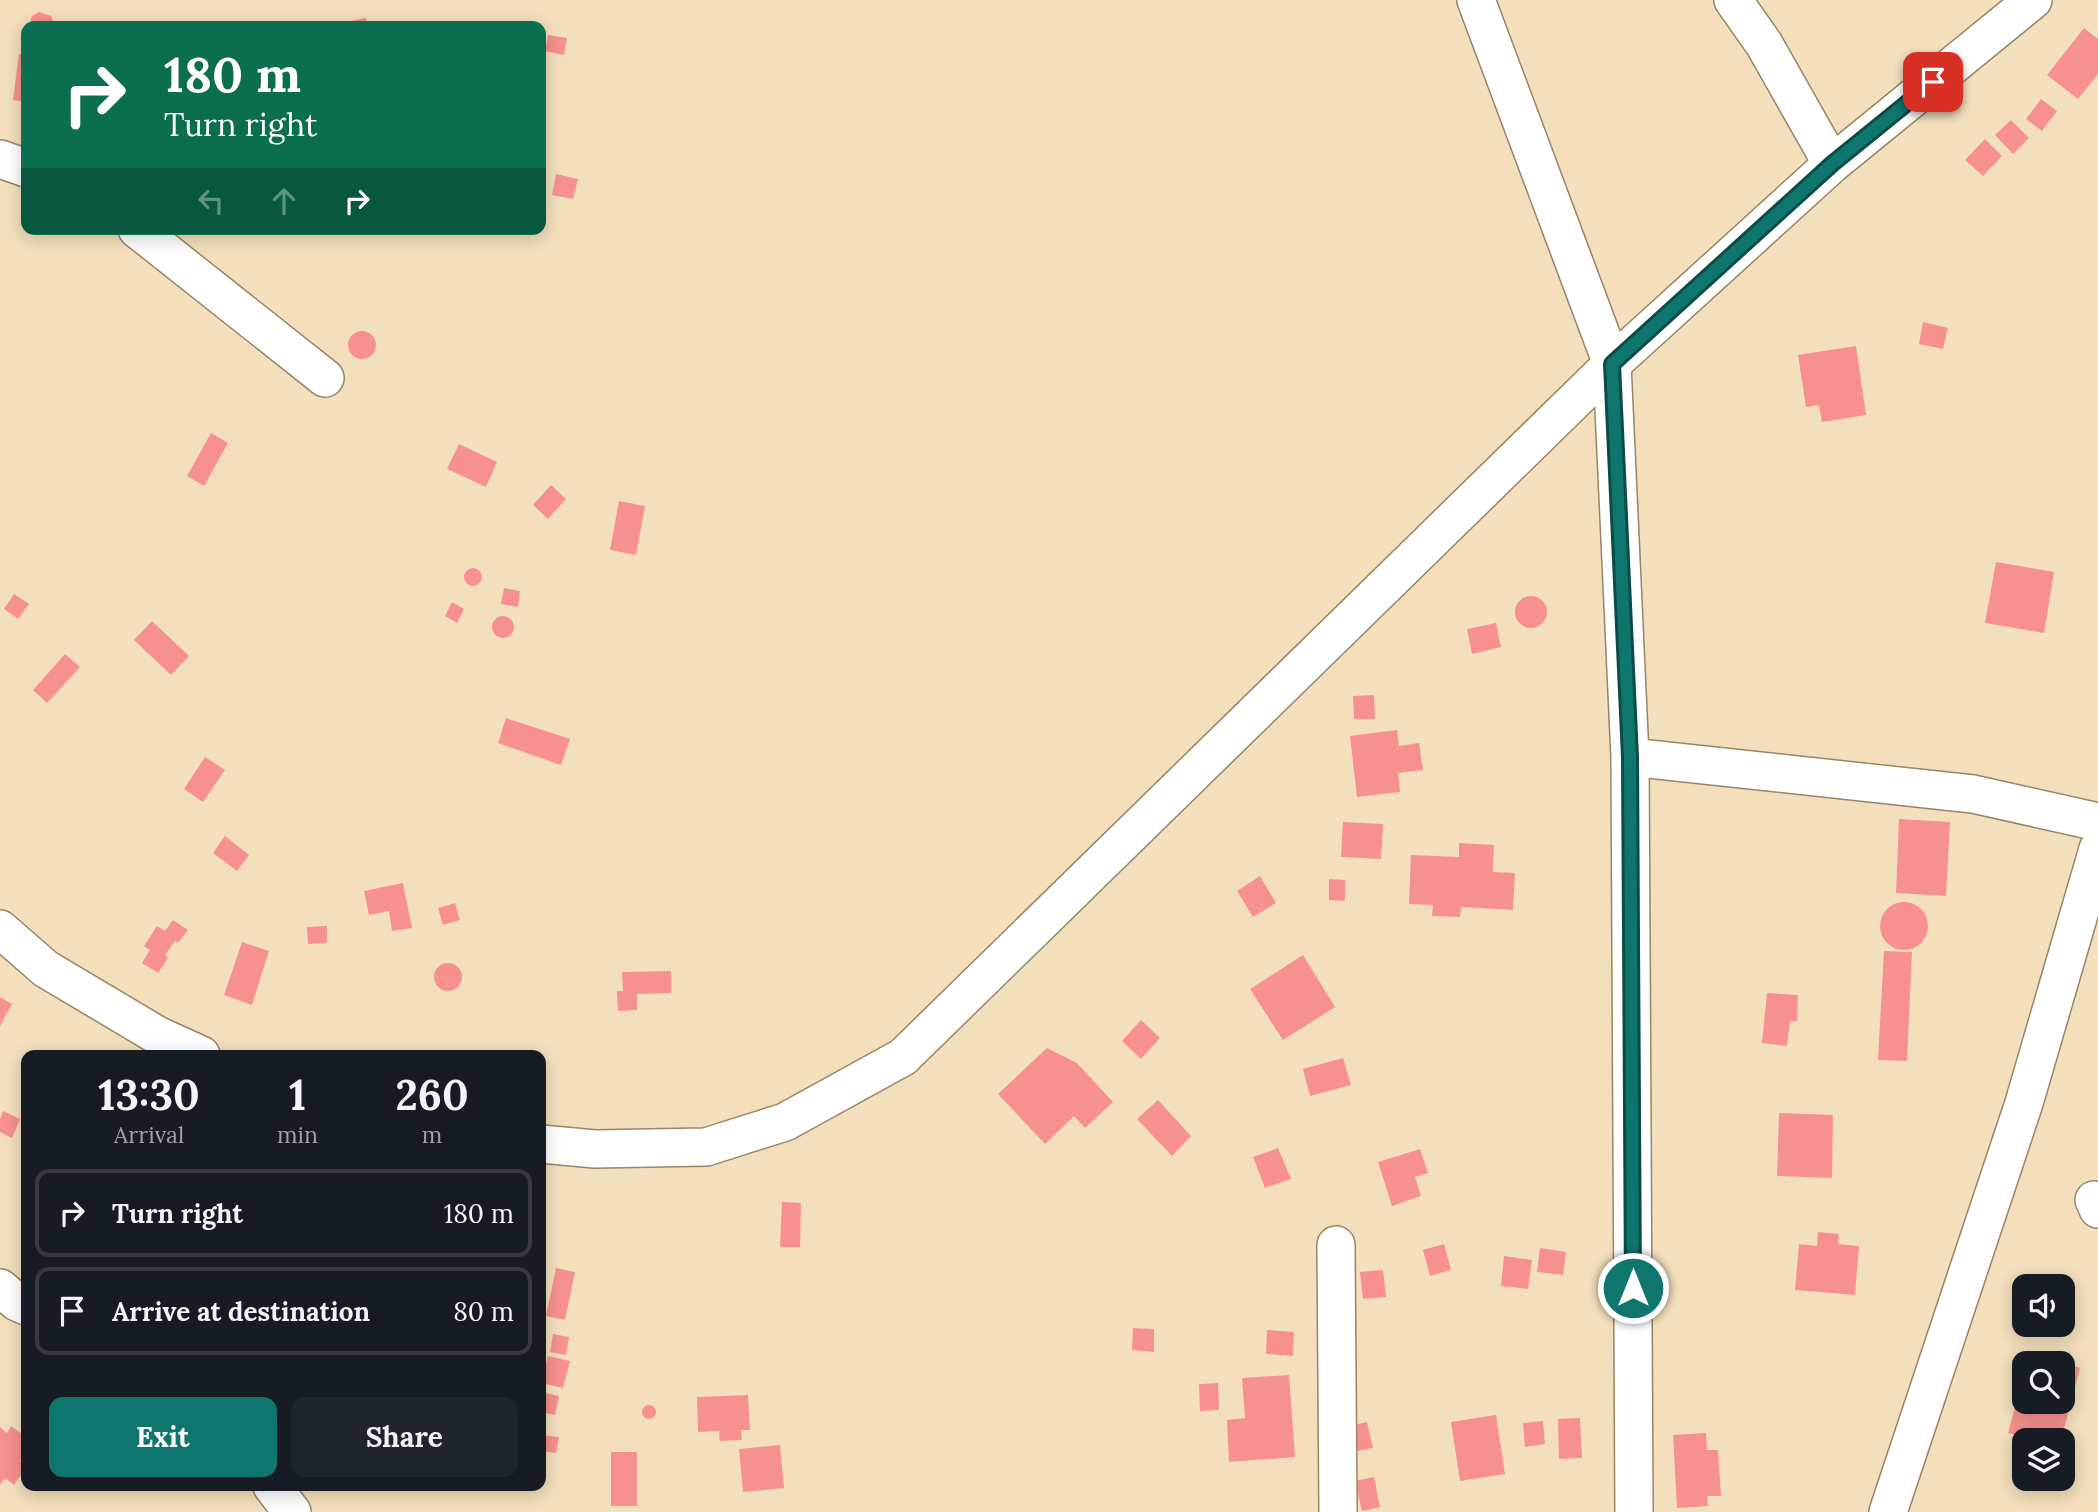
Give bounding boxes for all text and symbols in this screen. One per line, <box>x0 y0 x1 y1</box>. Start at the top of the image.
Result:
text: 180 m <box>164 43 301 105</box>
icon: right <box>49 49 140 140</box>
pin <box>1903 52 1963 112</box>
icon: arrive <box>1914 63 1952 101</box>
text: Turn right <box>164 104 317 145</box>
icon: left <box>192 182 230 220</box>
icon: ahead <box>265 182 303 220</box>
icon: right <box>338 182 376 220</box>
text: 13:30 <box>98 1068 200 1122</box>
text: 1 <box>289 1068 306 1122</box>
text: 260 <box>395 1068 469 1122</box>
text: Arrival <box>114 1120 184 1149</box>
text: min <box>277 1120 318 1149</box>
text: m <box>422 1120 442 1149</box>
icon: right <box>53 1194 91 1232</box>
text: Turn right <box>112 1197 243 1230</box>
text: 180 m <box>444 1197 514 1230</box>
position arrow <box>1596 1251 1670 1325</box>
map controls <box>2012 1274 2075 1491</box>
button: sound <box>2012 1274 2075 1337</box>
icon: arrive <box>53 1292 91 1330</box>
text: Arrive at destination <box>112 1295 370 1328</box>
text: 80 m <box>453 1295 514 1328</box>
button: search <box>2012 1351 2075 1414</box>
button: Exit <box>49 1397 277 1477</box>
button: Share <box>291 1397 518 1477</box>
button: layers <box>2012 1428 2075 1491</box>

